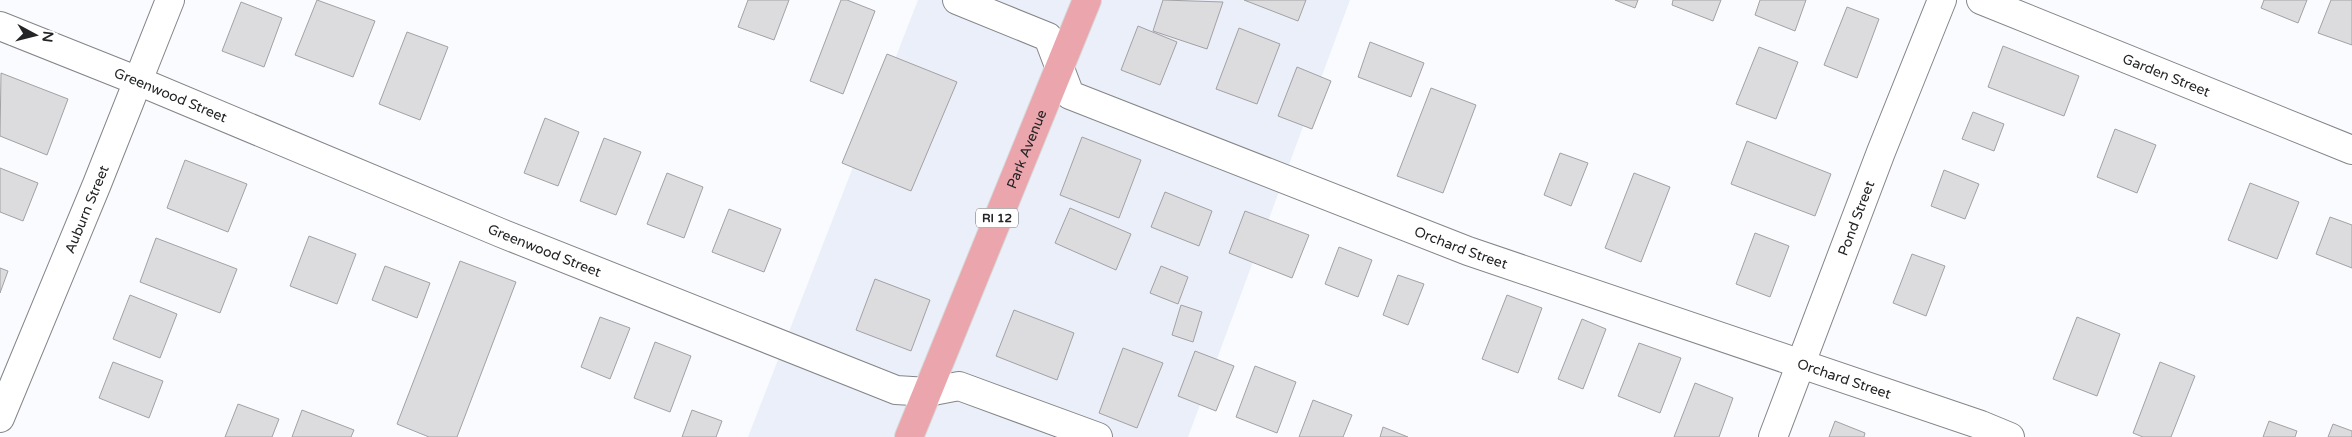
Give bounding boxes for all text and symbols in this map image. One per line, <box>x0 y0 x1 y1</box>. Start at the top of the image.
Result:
north arrow <box>10 10 60 60</box>
text: N <box>38 30 57 43</box>
street label: Garden Street <box>2120 50 2213 100</box>
street label: Greenwood Street <box>112 64 230 126</box>
street label: Park Avenue <box>1003 107 1050 191</box>
street label: Auburn Street <box>61 162 112 256</box>
street label: Pond Street <box>1834 178 1878 258</box>
road number: RI 12 <box>976 208 1018 228</box>
street label: Greenwood Street <box>485 220 604 281</box>
street label: Orchard Street <box>1412 222 1510 273</box>
street label: Orchard Street <box>1795 355 1894 403</box>

